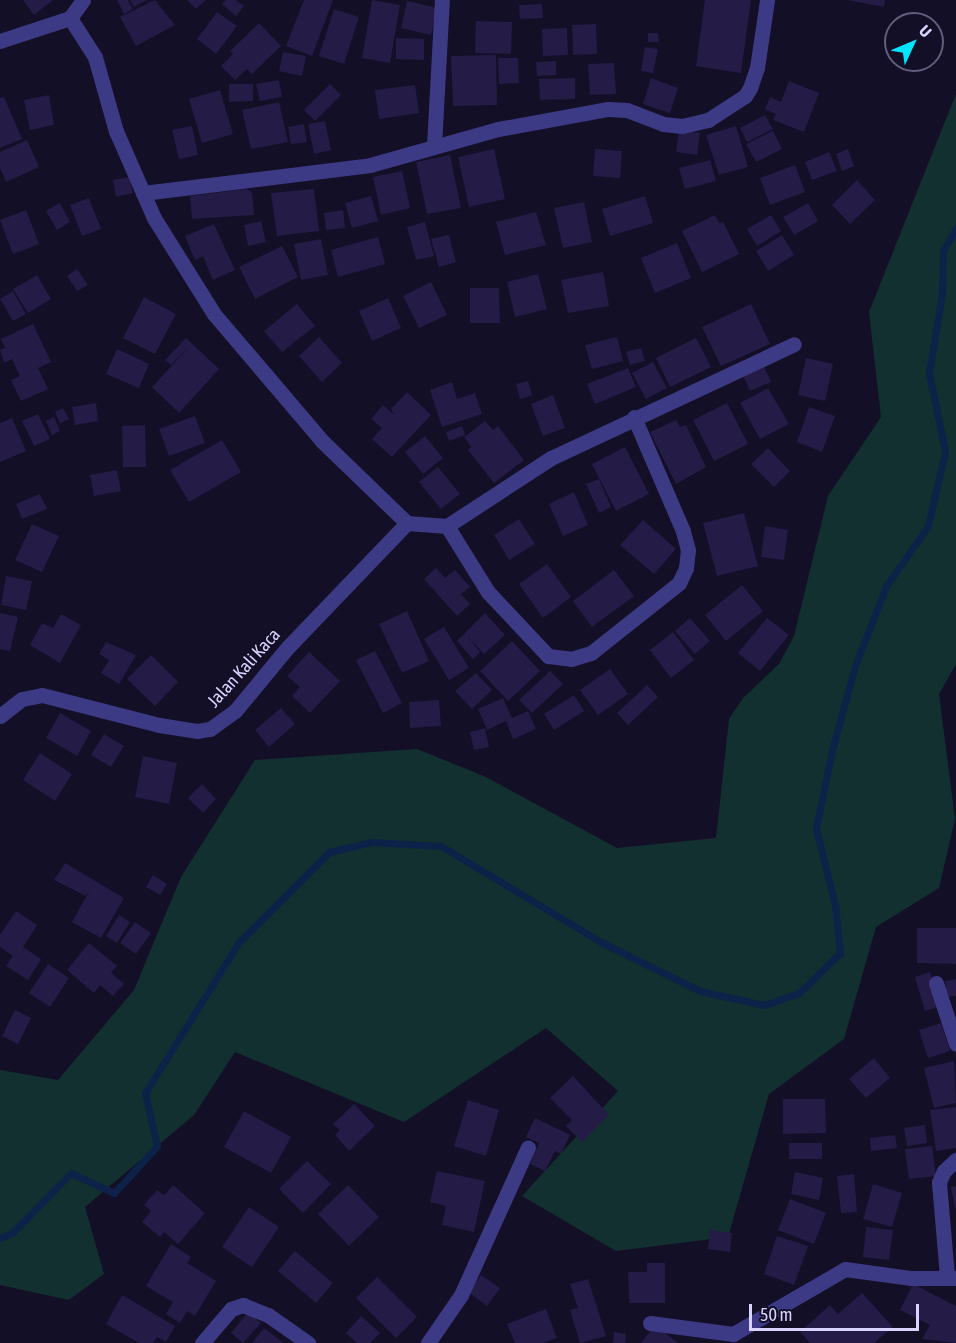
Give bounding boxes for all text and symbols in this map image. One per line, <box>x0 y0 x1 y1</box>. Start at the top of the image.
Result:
north arrow <box>884 12 944 72</box>
text: U <box>916 21 935 41</box>
street label: Jalan Kali Kaca <box>203 624 285 712</box>
scale bar <box>752 1292 922 1330</box>
text: 50 m <box>760 1304 792 1325</box>

